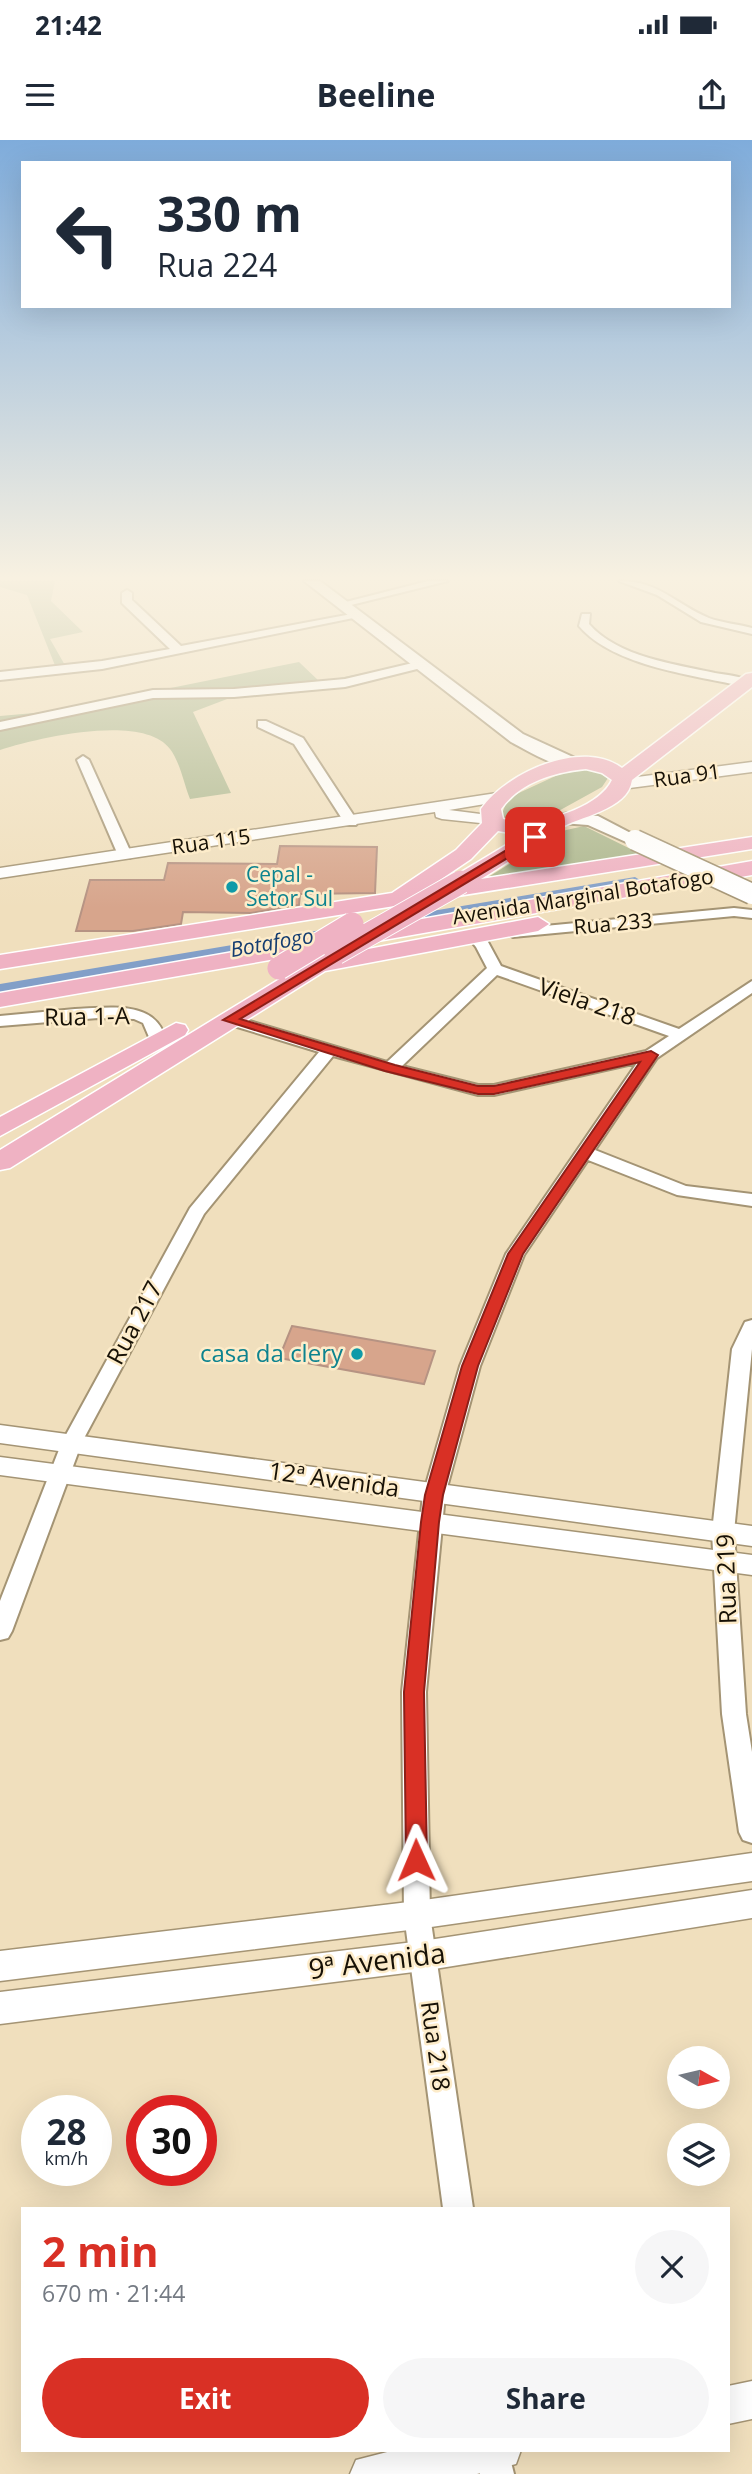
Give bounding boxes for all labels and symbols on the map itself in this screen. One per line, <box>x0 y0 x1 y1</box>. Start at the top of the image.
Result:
street label: Rua 91 <box>652 756 722 794</box>
pin <box>505 807 565 867</box>
street label: Rua 115 <box>170 822 252 860</box>
place label: Cepal - Setor Sul <box>246 860 333 912</box>
street label: Avenida Marginal Botafogo <box>450 862 715 930</box>
marker: Cepal - Setor Sul <box>224 879 240 895</box>
street label: Rua 233 <box>572 906 653 940</box>
water label: Botafogo <box>228 921 316 963</box>
street label: Viela 218 <box>535 969 640 1033</box>
street label: Rua 1-A <box>44 998 131 1033</box>
street label: Rua 217 <box>98 1275 169 1370</box>
place label: casa da clery <box>200 1336 344 1369</box>
marker: casa da clery <box>349 1346 365 1362</box>
street label: 12ª Avenida <box>267 1453 402 1504</box>
street label: Rua 219 <box>707 1533 744 1625</box>
position arrow <box>379 1823 453 1897</box>
street label: 9ª Avenida <box>306 1933 447 1987</box>
street label: Rua 218 <box>414 1999 459 2093</box>
north arrow <box>667 2046 730 2109</box>
speed limit sign: 30 <box>126 2095 217 2186</box>

